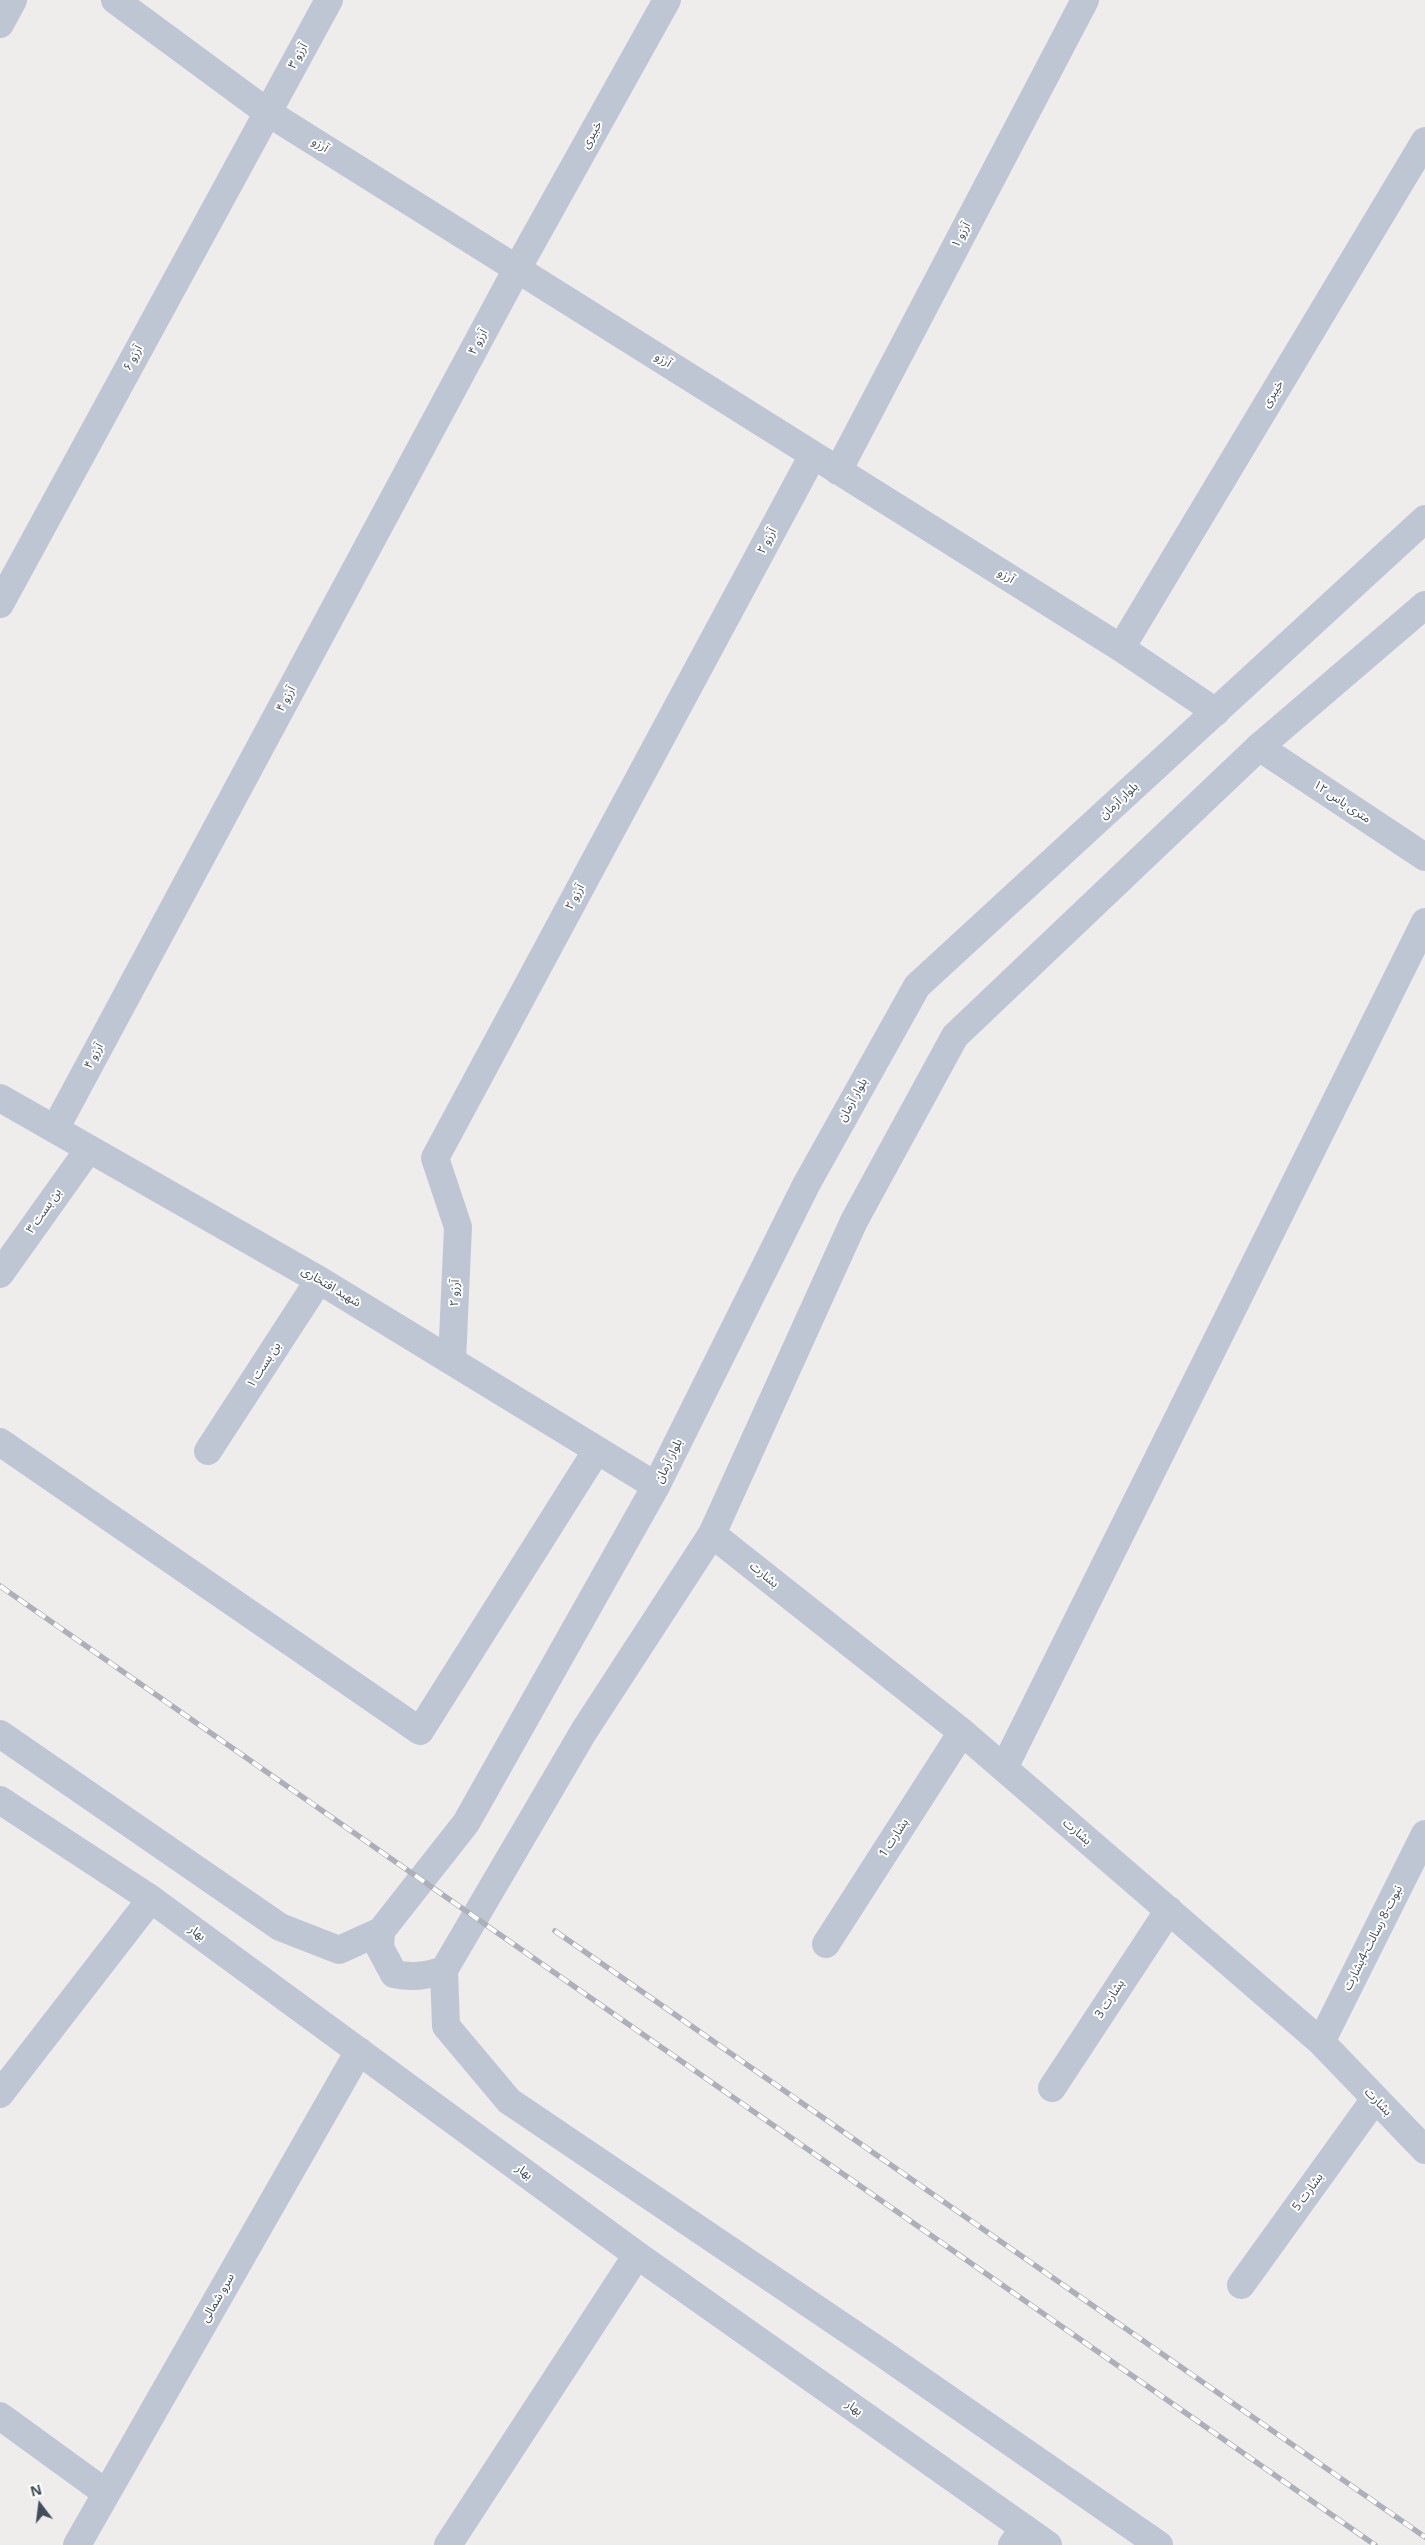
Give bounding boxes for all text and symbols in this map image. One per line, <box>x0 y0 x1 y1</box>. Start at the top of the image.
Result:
street label: آرزو ۳ <box>285 41 311 71</box>
street label: خبیری <box>579 119 605 151</box>
street label: آرزو <box>309 134 331 156</box>
street label: آرزو ۱ <box>948 220 974 250</box>
street label: آرزو ۴ <box>465 327 491 357</box>
street label: آرزو ۶ <box>120 343 146 373</box>
street label: آرزو <box>652 349 674 371</box>
street label: خیبری <box>1259 378 1287 410</box>
street label: آرزو ۲ <box>754 526 780 556</box>
street label: آرزو <box>995 565 1017 587</box>
street label: آرزو ۴ <box>273 684 299 714</box>
street label: ۱۲ متری یاس <box>1311 778 1373 826</box>
street label: بلوار آرمان <box>1097 779 1141 823</box>
street label: آرزو ۲ <box>562 882 588 912</box>
street label: آرزو ۴ <box>81 1041 107 1071</box>
street label: بلوار آرمان <box>835 1076 871 1124</box>
street label: بن بست ۳ <box>23 1186 65 1236</box>
street label: شهید افتخاری <box>299 1264 363 1310</box>
street label: آرزو ۲ <box>447 1279 463 1307</box>
street label: بن بست ۱ <box>244 1339 284 1391</box>
street label: بلوار آرمان <box>652 1436 686 1486</box>
street label: بشارت <box>747 1559 781 1591</box>
street label: بشارت 1 <box>876 1816 912 1860</box>
street label: بشارت <box>1060 1816 1094 1848</box>
street label: نبوت-8 رسالت-4بشارت <box>1340 1883 1406 1993</box>
street label: بهار <box>186 1922 208 1944</box>
street label: بشارت 3 <box>1092 1977 1128 2021</box>
street label: بشارت <box>1361 2085 1395 2119</box>
street label: بهار <box>513 2161 535 2183</box>
street label: بشارت 5 <box>1289 2170 1327 2214</box>
street label: سرو شمالی <box>198 2271 238 2325</box>
street label: بهار <box>843 2397 865 2419</box>
text: N <box>28 2479 44 2501</box>
north arrow <box>15 2480 65 2530</box>

